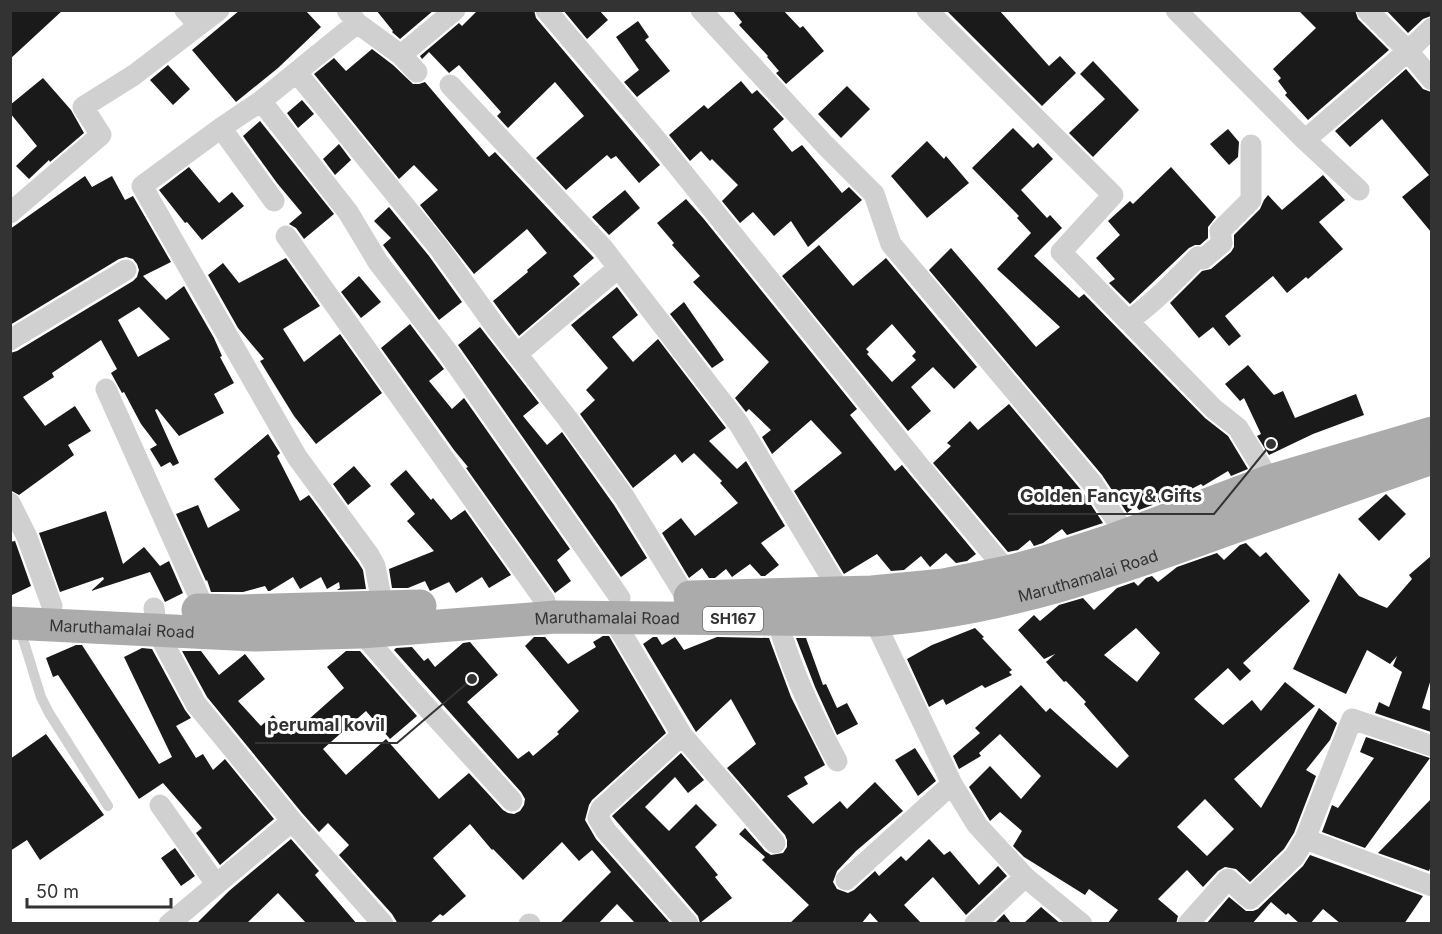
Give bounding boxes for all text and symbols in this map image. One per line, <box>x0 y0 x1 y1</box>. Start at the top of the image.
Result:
callout: Golden Fancy & Gifts <box>1008 478 1214 514</box>
text: Golden Fancy & Gifts <box>1020 485 1202 506</box>
street label: Maruthamalai Road <box>1016 545 1161 606</box>
street label: Maruthamalai Road <box>534 607 680 629</box>
road number: SH167 <box>703 607 763 631</box>
street label: Maruthamalai Road <box>49 615 195 642</box>
callout: perumal kovil <box>255 707 397 743</box>
text: perumal kovil <box>267 714 385 735</box>
scale bar <box>27 871 171 909</box>
text: 50 m <box>36 881 79 902</box>

